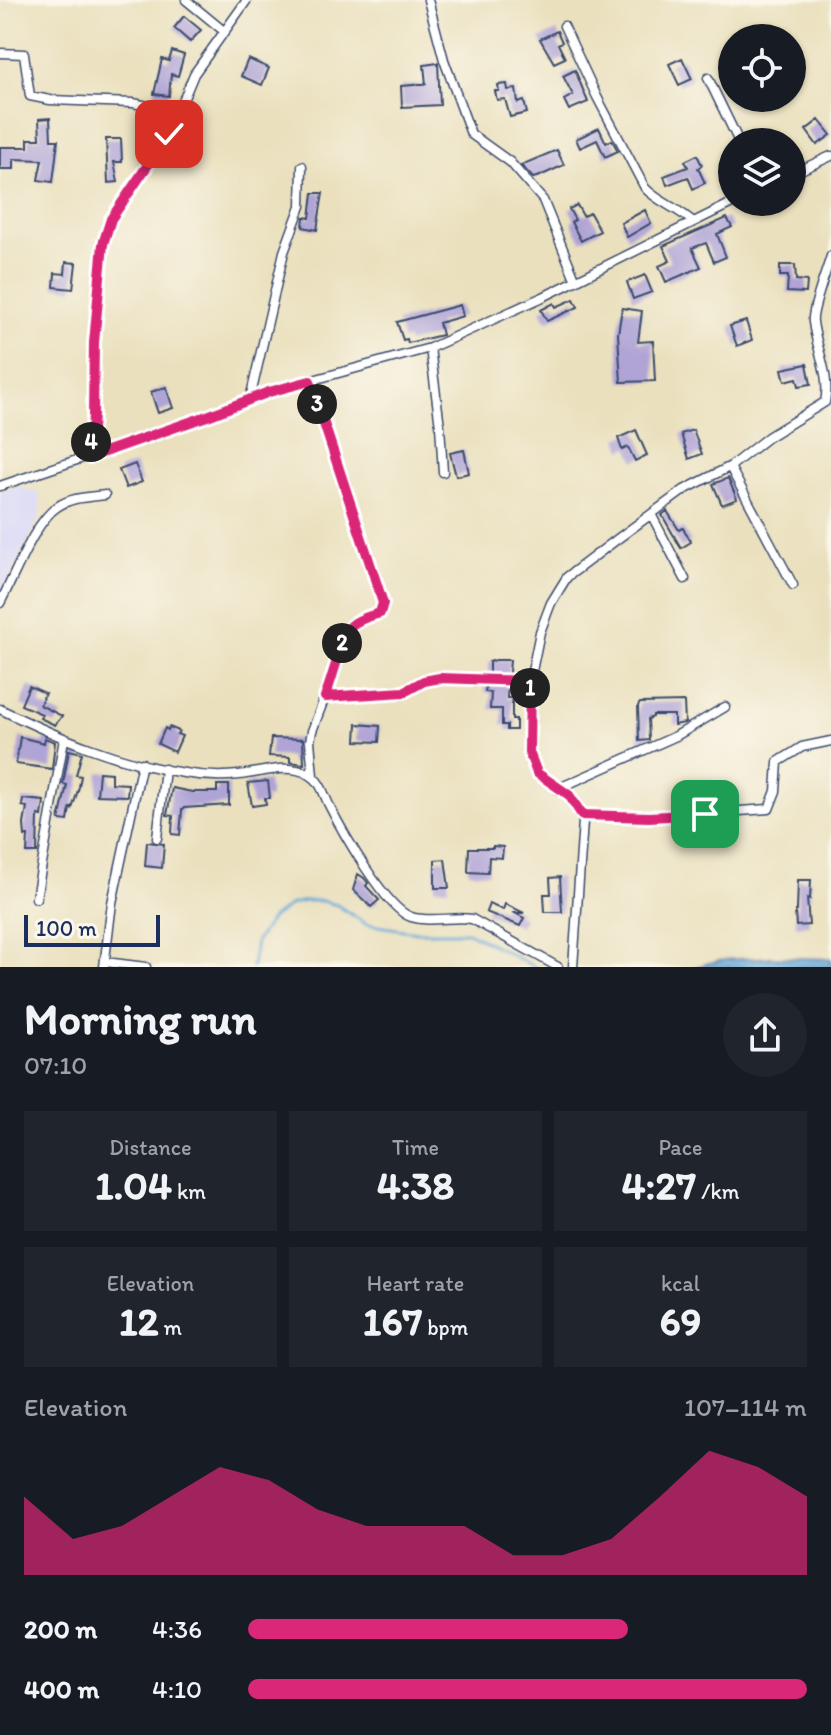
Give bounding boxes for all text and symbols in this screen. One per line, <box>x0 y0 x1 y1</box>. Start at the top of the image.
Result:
map controls <box>718 24 806 216</box>
button: locate <box>718 24 806 112</box>
pin <box>135 100 203 168</box>
icon: check <box>147 112 191 156</box>
button: layers <box>718 128 806 216</box>
pin: 3 <box>297 384 337 424</box>
text: 3 <box>311 390 323 417</box>
pin: 4 <box>71 422 111 462</box>
text: 4 <box>84 428 98 455</box>
pin: 2 <box>322 623 362 663</box>
text: 2 <box>336 629 348 656</box>
pin: 1 <box>510 668 550 708</box>
text: 1 <box>525 674 535 701</box>
pin <box>671 780 739 848</box>
icon: arrive <box>683 792 727 836</box>
scale bar <box>24 911 160 947</box>
text: 100 m <box>36 915 97 942</box>
text: Morning run <box>24 992 257 1045</box>
button: share <box>723 993 807 1077</box>
text: 07:10 <box>24 1049 87 1081</box>
text: Distance <box>109 1134 192 1161</box>
text: Time <box>392 1134 439 1161</box>
text: Pace <box>658 1134 703 1161</box>
text: 1.04 <box>95 1161 172 1209</box>
text: 4:38 <box>377 1161 454 1209</box>
text: 4:27 <box>621 1161 696 1209</box>
text: km <box>172 1178 206 1205</box>
text: /km <box>696 1178 740 1205</box>
text: Elevation <box>107 1270 194 1297</box>
text: Heart rate <box>367 1270 464 1297</box>
text: kcal <box>661 1270 700 1297</box>
text: 12 <box>119 1297 159 1345</box>
text: 167 <box>363 1297 422 1345</box>
text: 69 <box>659 1297 702 1345</box>
text: m <box>159 1314 182 1341</box>
text: bpm <box>422 1314 468 1341</box>
text: Elevation <box>24 1391 127 1423</box>
text: 107–114 m <box>684 1391 807 1423</box>
text: 200 m <box>24 1613 97 1645</box>
text: 4:36 <box>152 1613 202 1645</box>
text: 400 m <box>24 1673 99 1705</box>
text: 4:10 <box>152 1673 202 1705</box>

